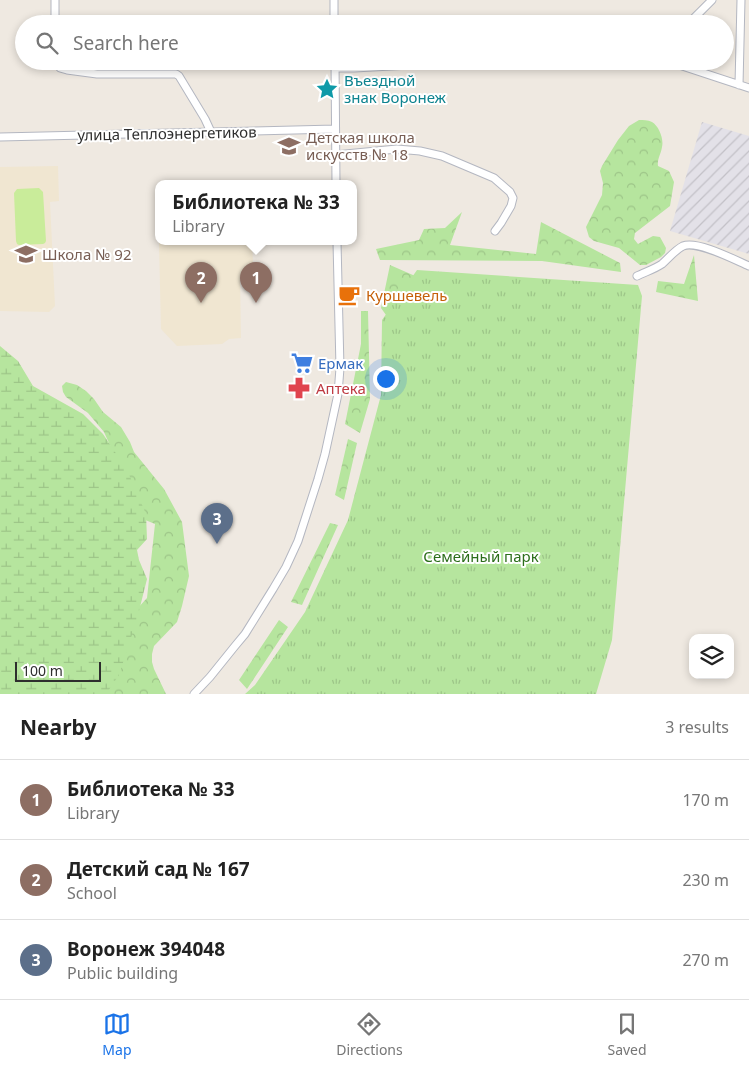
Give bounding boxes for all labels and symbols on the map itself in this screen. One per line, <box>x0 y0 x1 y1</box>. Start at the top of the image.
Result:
place label: Въездной знак Воронеж <box>344 70 447 107</box>
place icon: Въездной знак Воронеж <box>314 76 340 102</box>
street label: улица Теплоэнергетиков <box>77 121 257 145</box>
place label: Детская школа искусств № 18 <box>306 127 415 164</box>
school or university icon: Детская школа искусств № 18 <box>276 133 302 159</box>
school or university icon: Школа № 92 <box>13 241 39 267</box>
place label: Школа № 92 <box>42 244 132 264</box>
pin: 2 <box>185 262 217 303</box>
pin: 1 <box>240 262 272 303</box>
cafe icon: Куршевель <box>336 282 362 308</box>
place label: Куршевель <box>366 285 447 305</box>
supermarket icon: Ермак <box>289 350 315 376</box>
place label: Ермак <box>318 353 363 373</box>
your location <box>373 366 399 392</box>
pharmacy icon: Аптека <box>286 375 312 401</box>
place label: Аптека <box>316 378 366 398</box>
pin: 3 <box>201 503 233 544</box>
park label: Семейный парк <box>423 546 539 566</box>
scale bar <box>15 659 101 682</box>

